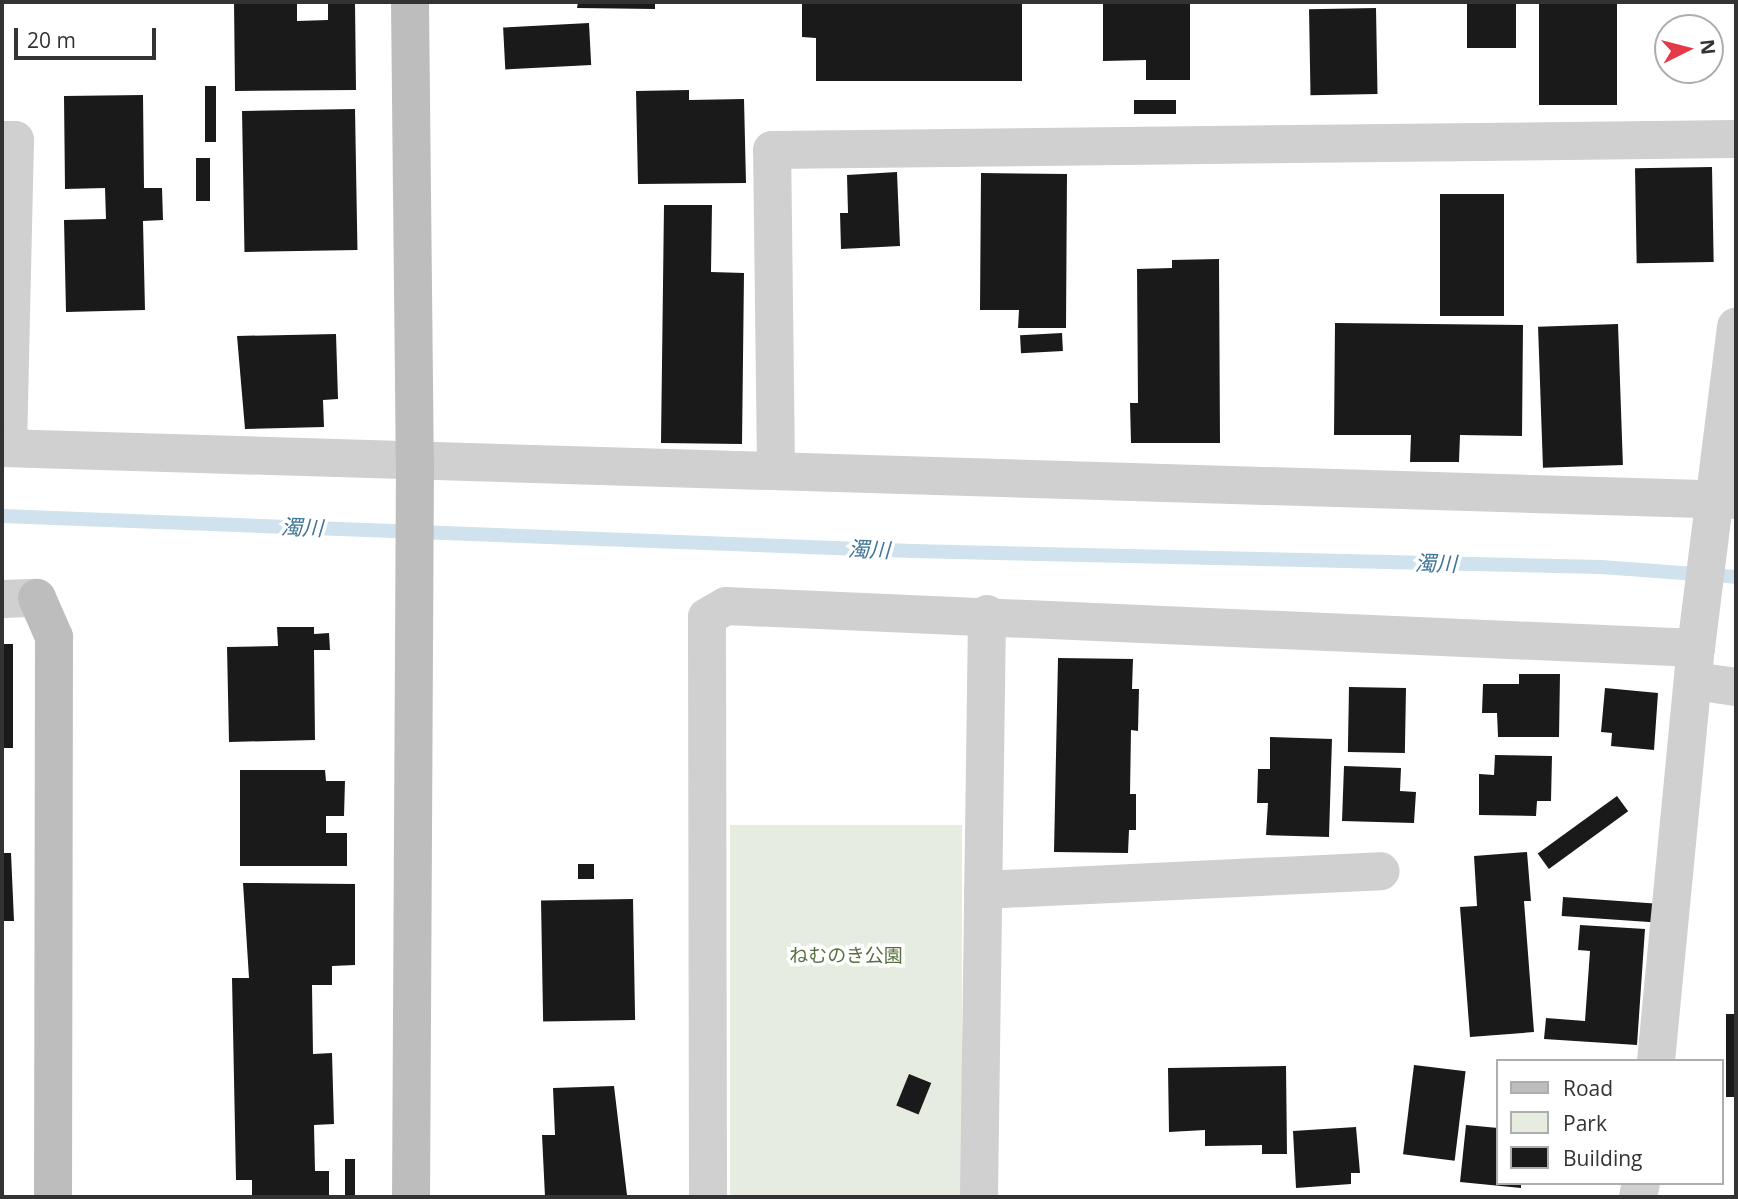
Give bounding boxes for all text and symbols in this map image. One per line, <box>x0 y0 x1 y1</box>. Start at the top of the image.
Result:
scale bar <box>18 14 159 58</box>
north arrow <box>1654 14 1724 84</box>
text: 20 m <box>27 26 76 54</box>
text: N <box>1694 38 1722 56</box>
water label: 濁川 <box>281 514 323 540</box>
water label: 濁川 <box>848 536 890 562</box>
water label: 濁川 <box>1415 550 1457 576</box>
park label: ねむのき公園 <box>789 945 903 967</box>
legend <box>1496 1059 1724 1185</box>
text: Road <box>1563 1074 1613 1102</box>
text: Park <box>1563 1109 1607 1137</box>
text: Building <box>1563 1144 1642 1172</box>

